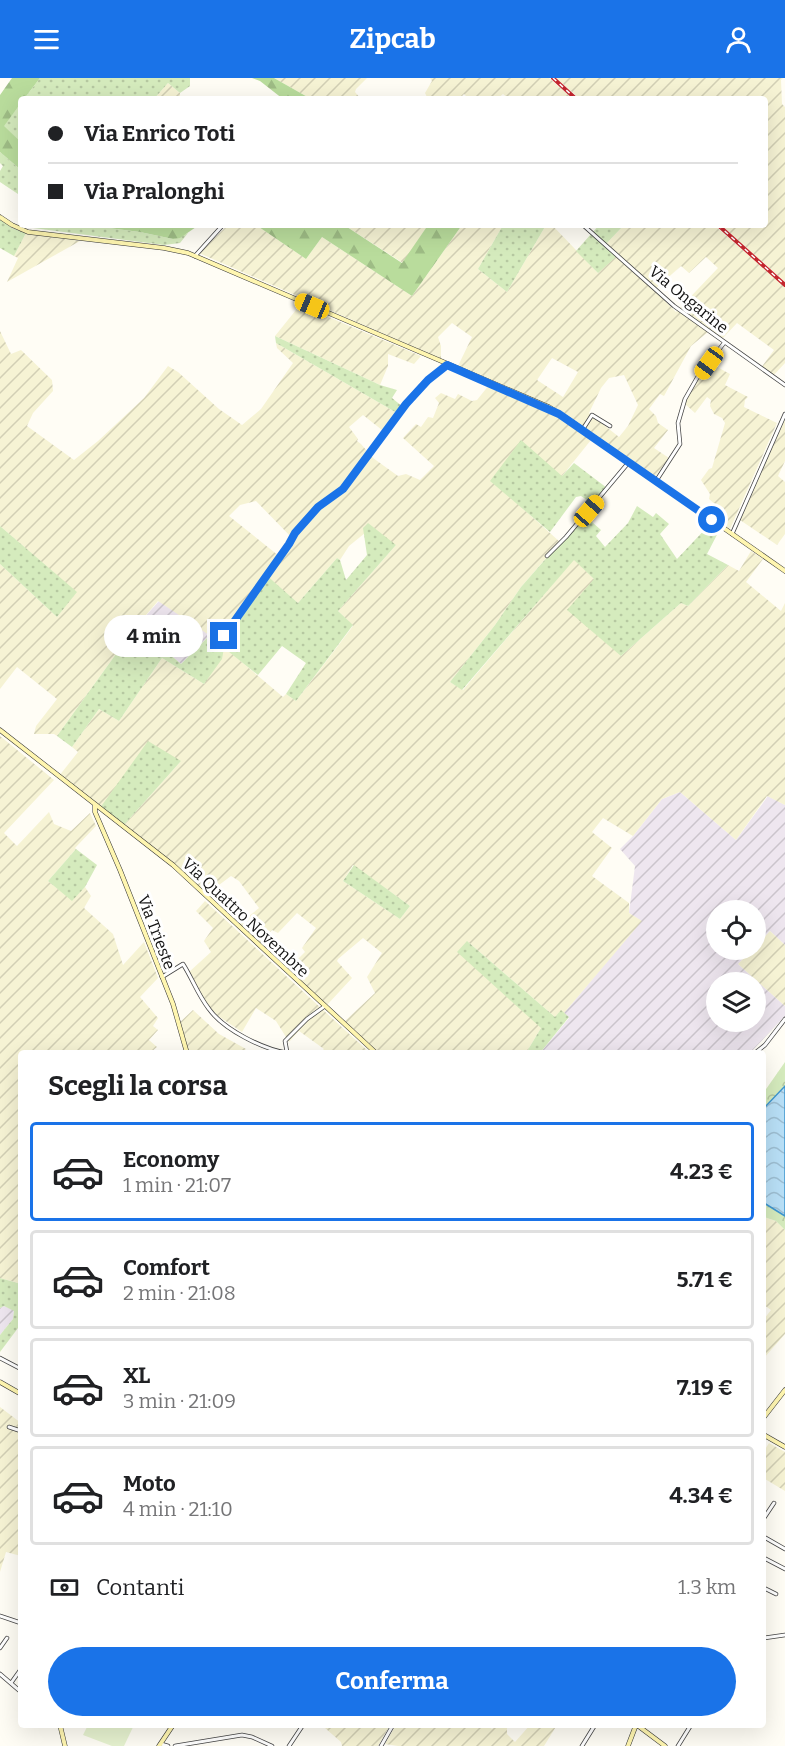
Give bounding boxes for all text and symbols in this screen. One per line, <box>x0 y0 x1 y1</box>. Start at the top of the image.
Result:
icon: menu <box>30 23 63 56</box>
text: Zipcab <box>349 23 436 55</box>
icon: person <box>722 23 755 56</box>
text: Via Enrico Toti <box>84 120 235 147</box>
text: Via Pralonghi <box>84 178 224 205</box>
street label: Via Ongarine <box>645 262 732 337</box>
car <box>292 291 332 321</box>
car <box>691 343 727 383</box>
car <box>570 492 608 530</box>
route start <box>698 506 725 533</box>
callout: 4 min <box>104 615 203 657</box>
route end <box>210 622 237 649</box>
text: 4 min <box>126 624 181 648</box>
street label: Via Quattro Novembre <box>178 854 313 981</box>
street label: Via Trieste <box>134 892 179 972</box>
map controls <box>706 900 766 1032</box>
button: locate <box>706 900 766 960</box>
button: layers <box>706 972 766 1032</box>
text: Scegli la corsa <box>48 1070 228 1102</box>
icon: car <box>51 1145 105 1199</box>
text: Economy <box>123 1146 219 1173</box>
text: 4.23 € <box>670 1158 733 1185</box>
text: 1 min · 21:07 <box>123 1173 231 1197</box>
icon: car <box>51 1253 105 1307</box>
text: Comfort <box>123 1254 210 1281</box>
text: 5.71 € <box>677 1266 733 1293</box>
text: 2 min · 21:08 <box>123 1281 236 1305</box>
icon: car <box>51 1361 105 1415</box>
text: XL <box>123 1362 150 1389</box>
text: 7.19 € <box>677 1374 733 1401</box>
text: 3 min · 21:09 <box>123 1389 236 1413</box>
icon: car <box>51 1469 105 1523</box>
text: Moto <box>123 1470 176 1497</box>
text: 4.34 € <box>669 1482 733 1509</box>
text: 4 min · 21:10 <box>123 1497 233 1521</box>
icon: cash <box>48 1571 81 1604</box>
text: Contanti <box>96 1574 184 1601</box>
text: 1.3 km <box>678 1575 736 1599</box>
button: Conferma <box>48 1647 736 1716</box>

